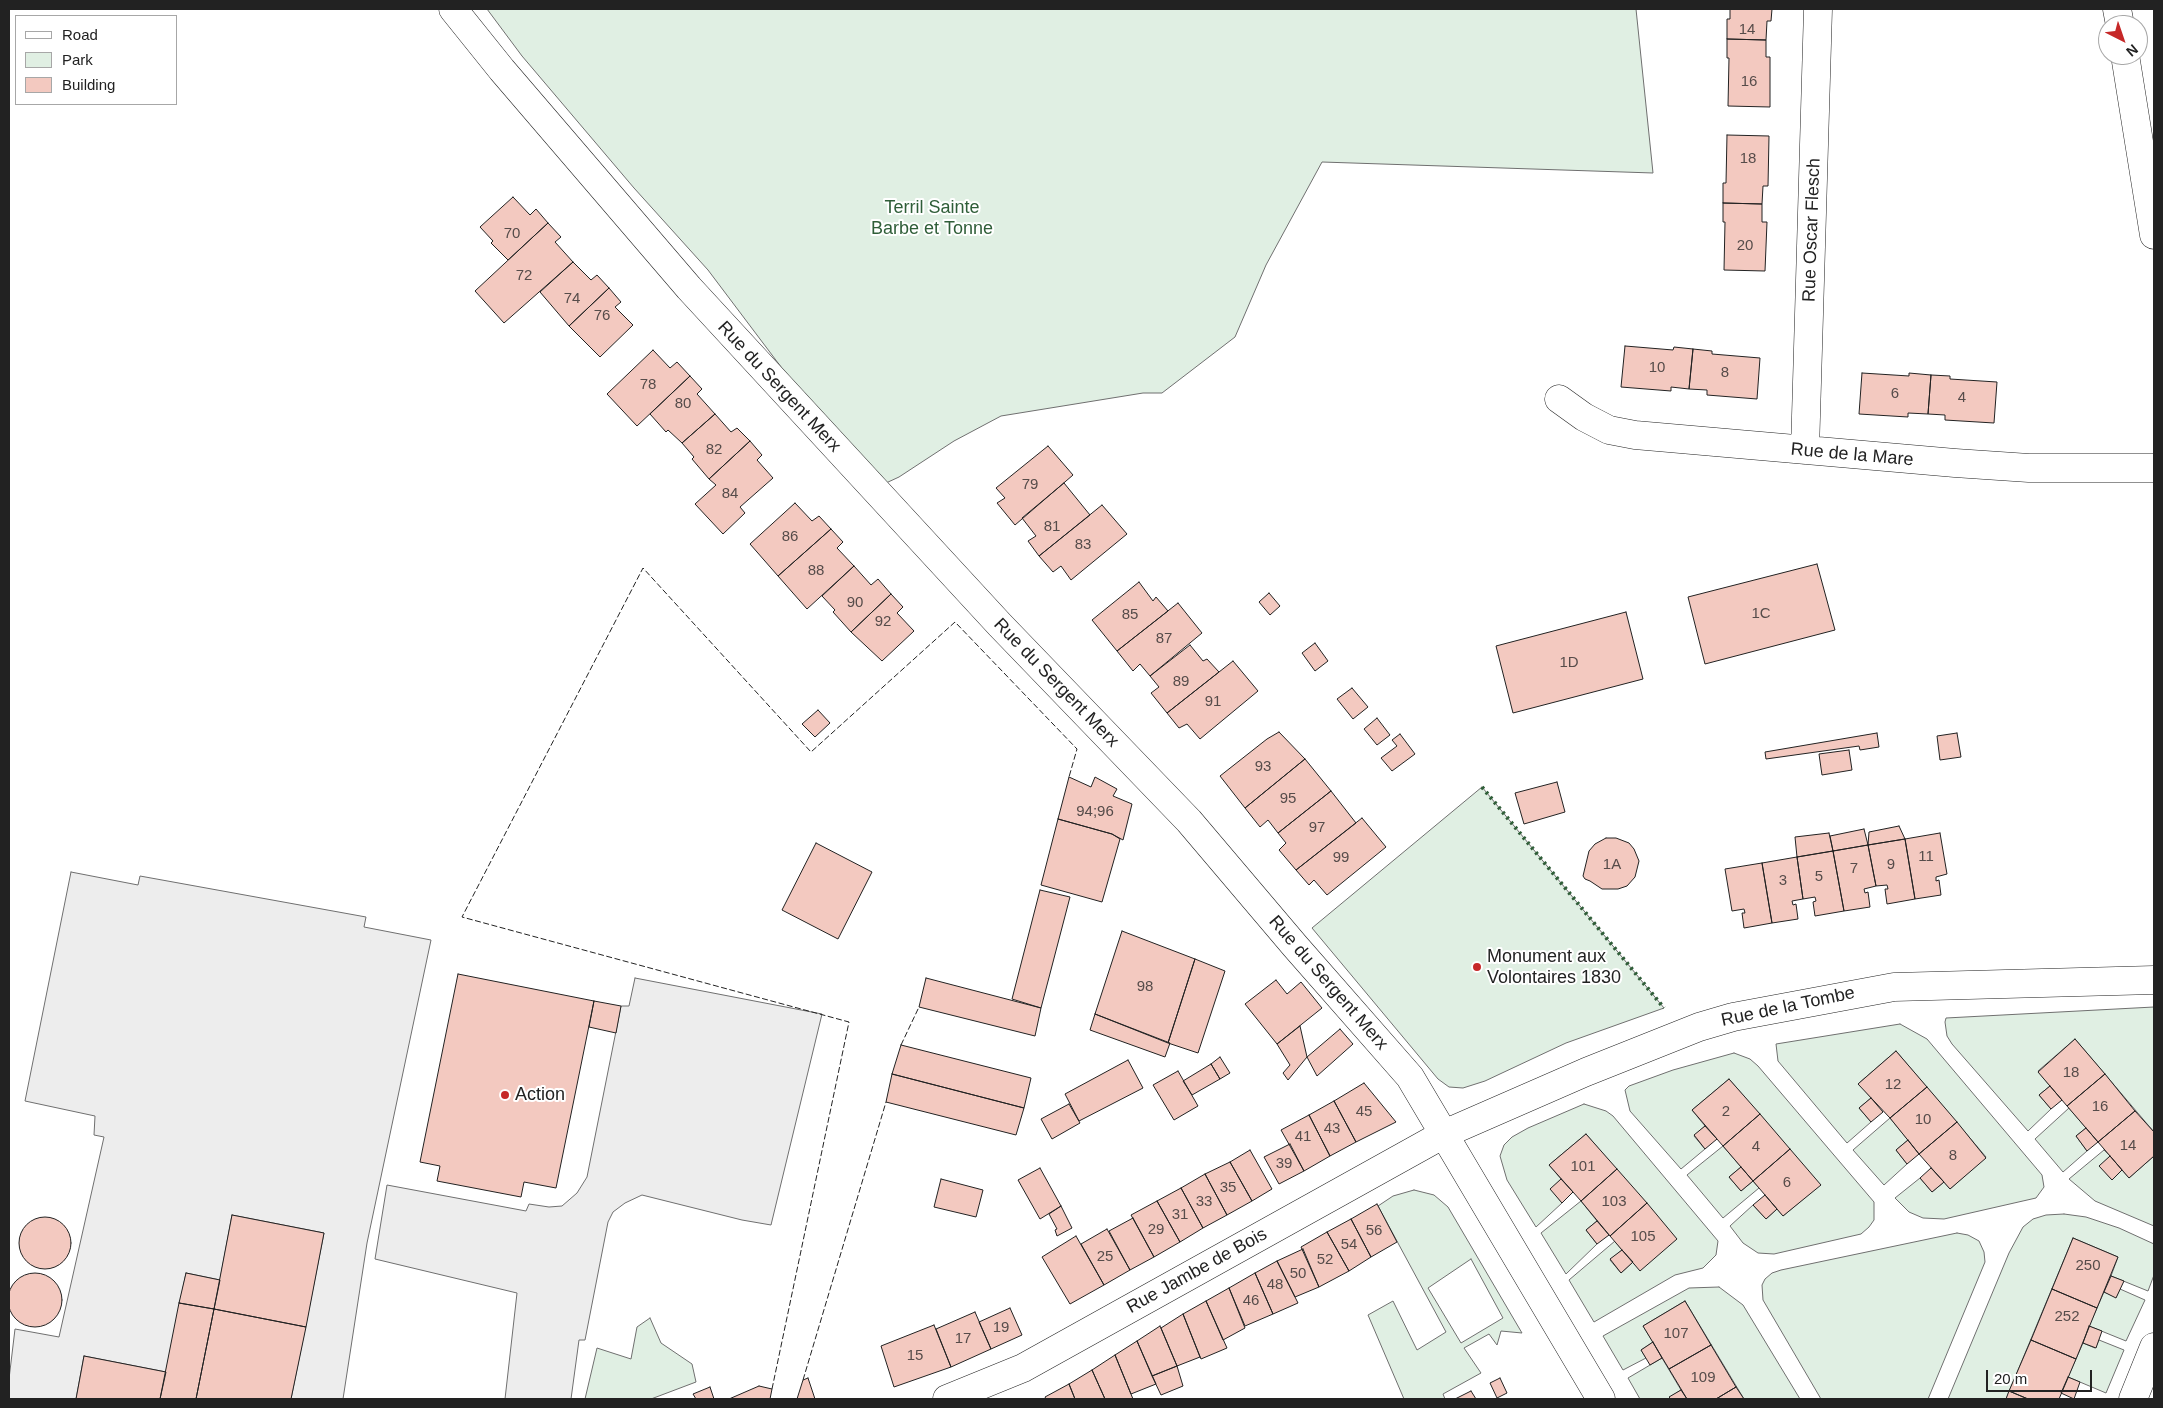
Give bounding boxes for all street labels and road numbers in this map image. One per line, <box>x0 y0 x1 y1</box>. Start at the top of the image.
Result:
street label: Rue Oscar Flesch <box>1799 158 1825 302</box>
street label: Rue du Sergent Merx <box>713 317 845 457</box>
street label: Rue de la Mare <box>1790 439 1914 471</box>
street label: Rue du Sergent Merx <box>989 614 1123 752</box>
street label: Rue du Sergent Merx <box>1264 911 1392 1055</box>
street label: Rue de la Tombe <box>1719 982 1857 1032</box>
street label: Rue Jambe de Bois <box>1123 1223 1271 1319</box>

